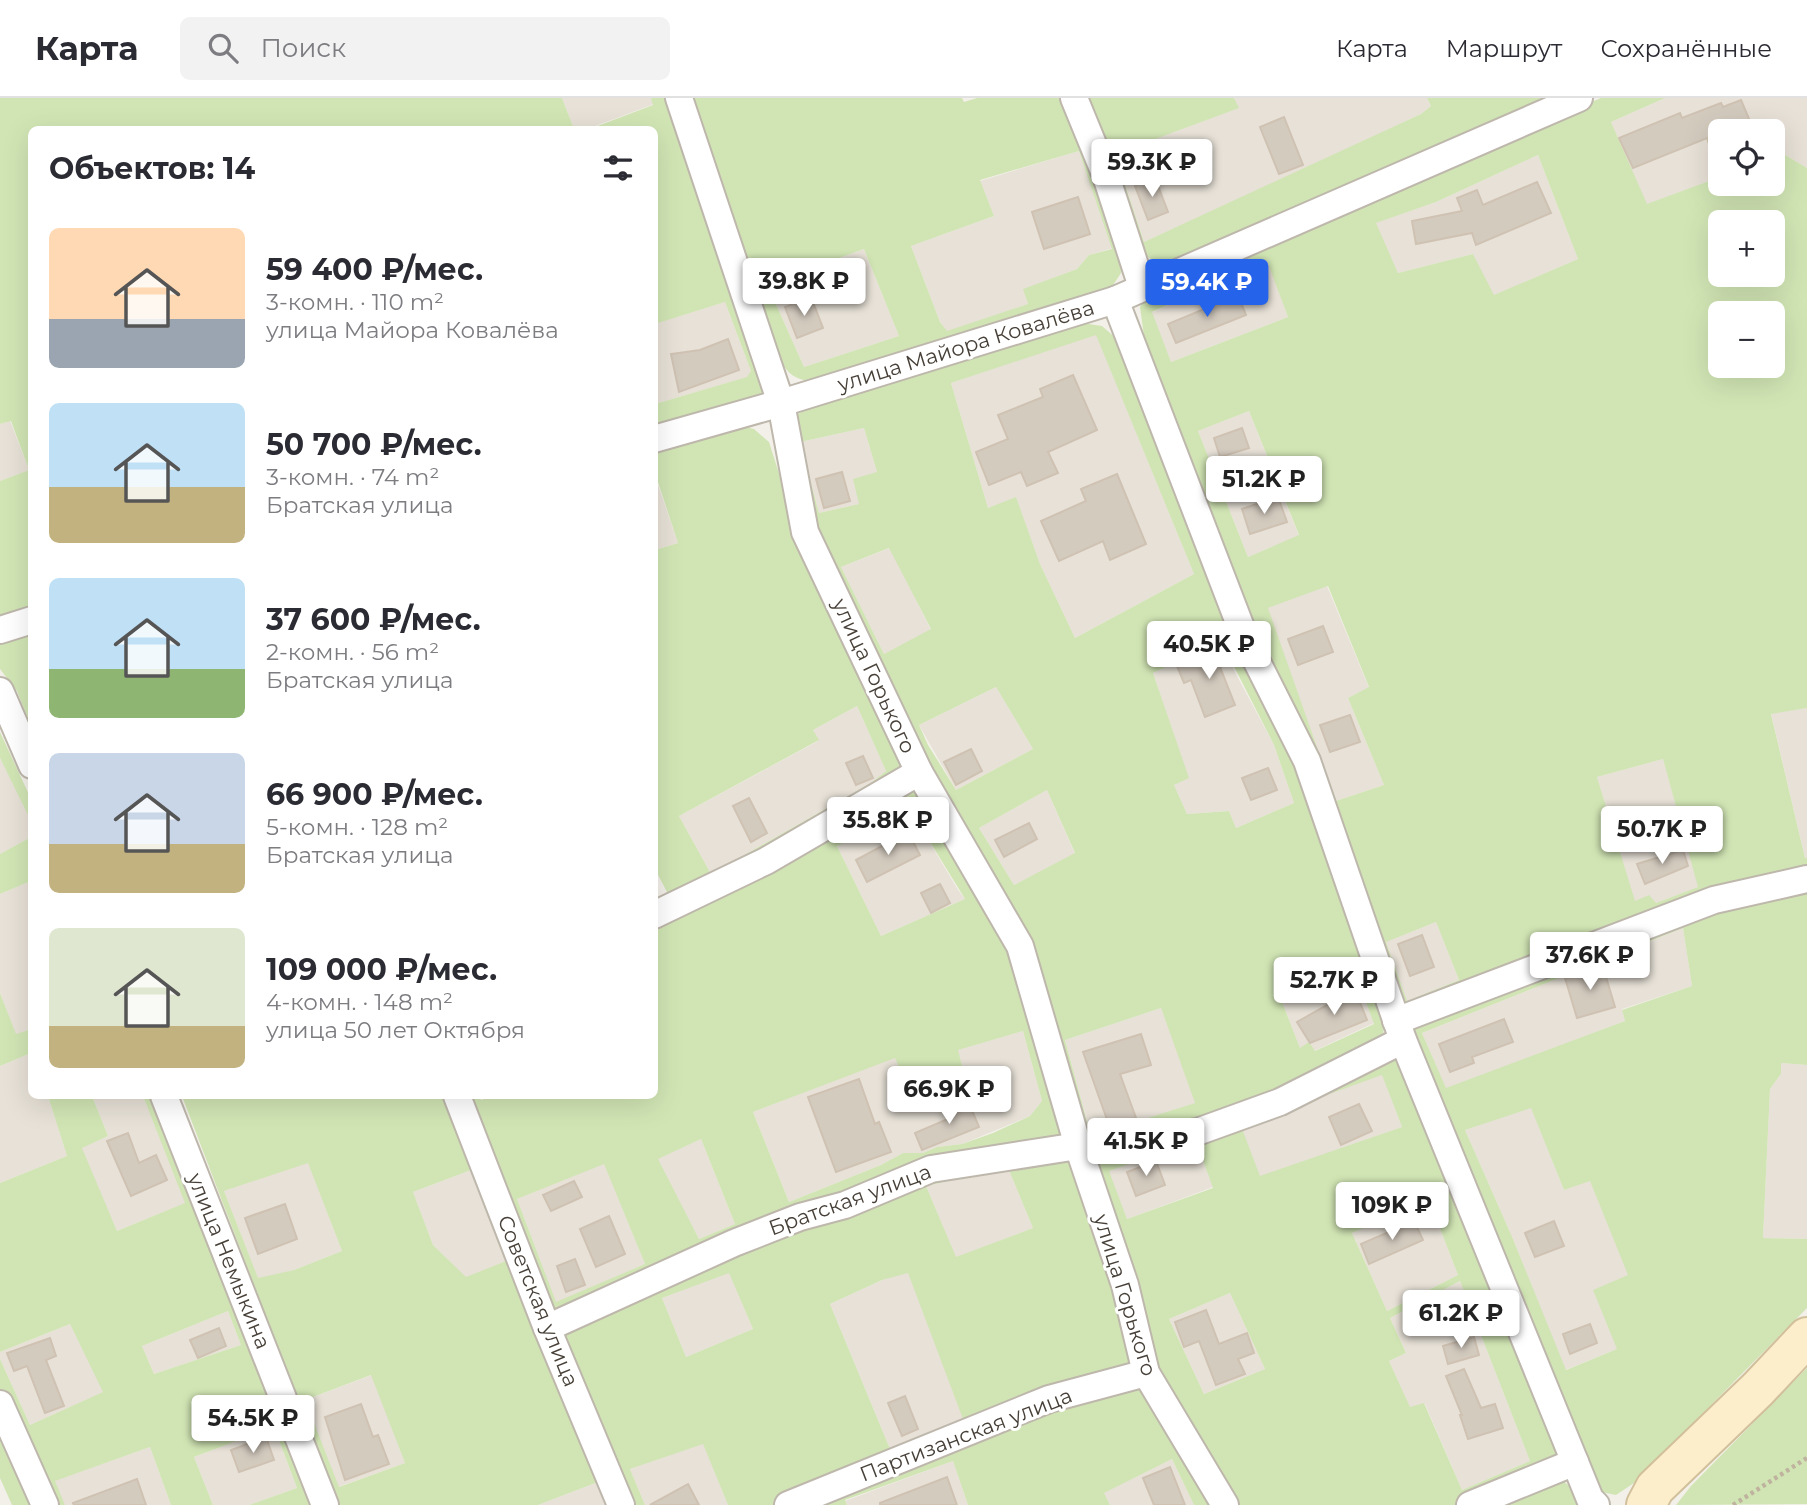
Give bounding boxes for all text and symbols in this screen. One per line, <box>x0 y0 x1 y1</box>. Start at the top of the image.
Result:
search box <box>180 17 670 80</box>
text: Карта <box>35 28 138 68</box>
icon: search <box>204 29 242 67</box>
text: Поиск <box>260 32 346 64</box>
text: Карта <box>1336 34 1408 63</box>
text: Маршрут <box>1446 34 1562 63</box>
text: Сохранённые <box>1600 34 1772 63</box>
map controls <box>1708 119 1785 378</box>
button: locate <box>1708 119 1785 196</box>
pin: 59.3K ₽ <box>1087 140 1217 199</box>
text: 59.3K ₽ <box>1107 148 1197 176</box>
icon: filters <box>599 149 637 187</box>
text: Объектов: 14 <box>49 150 255 187</box>
button: + <box>1708 210 1785 287</box>
text: 59 400 ₽/мес. <box>266 251 483 288</box>
icon: home <box>105 256 189 340</box>
pin: 39.8K ₽ <box>739 258 869 318</box>
pin: 59.4K ₽ <box>1142 260 1272 319</box>
text: 39.8K ₽ <box>759 267 849 295</box>
text: 59.4K ₽ <box>1161 268 1253 296</box>
text: 3-комн. · 110 m² <box>266 288 444 316</box>
street label: улица Майора Ковалёва <box>834 295 1097 397</box>
button: − <box>1708 301 1785 378</box>
text: улица Майора Ковалёва <box>266 316 559 344</box>
text: 50 700 ₽/мес. <box>266 426 482 463</box>
icon: home <box>105 431 189 515</box>
pin: 51.2K ₽ <box>1199 456 1329 516</box>
text: 3-комн. · 74 m² <box>266 463 439 491</box>
text: 51.2K ₽ <box>1222 465 1306 493</box>
text: Братская улица <box>266 491 453 519</box>
street label: улица Горького <box>827 593 921 757</box>
text: 37 600 ₽/мес. <box>266 601 481 638</box>
icon: home <box>105 606 189 690</box>
pin: 40.5K ₽ <box>1144 622 1274 681</box>
text: 40.5K ₽ <box>1163 630 1255 658</box>
text: 2-комн. · 56 m² <box>266 638 439 666</box>
text: Братская улица <box>266 666 453 694</box>
text: 66 900 ₽/мес. <box>266 776 483 813</box>
icon: home <box>105 781 189 865</box>
pin: 35.8K ₽ <box>823 798 953 857</box>
text: 35.8K ₽ <box>843 806 933 834</box>
pin: 50.7K ₽ <box>1597 806 1727 866</box>
text: 5-комн. · 128 m² <box>266 813 448 841</box>
text: 50.7K ₽ <box>1617 815 1707 843</box>
text: Братская улица <box>266 841 453 869</box>
pin: 37.6K ₽ <box>1525 932 1655 992</box>
text: 37.6K ₽ <box>1546 941 1634 969</box>
text: 109 000 ₽/мес. <box>266 951 497 988</box>
icon: home <box>105 956 189 1040</box>
pin: 52.7K ₽ <box>1269 958 1399 1017</box>
text: 52.7K ₽ <box>1290 966 1378 994</box>
text: 4-комн. · 148 m² <box>266 988 453 1016</box>
text: улица 50 лет Октября <box>266 1016 525 1044</box>
pin: 66.9K ₽ <box>884 1066 1014 1126</box>
text: 66.9K ₽ <box>903 1075 995 1103</box>
pin: 41.5K ₽ <box>1081 1118 1211 1178</box>
text: 41.5K ₽ <box>1103 1127 1189 1155</box>
street label: Братская улица <box>765 1159 934 1241</box>
street label: улица Немыкина <box>182 1168 276 1352</box>
pin: 109K ₽ <box>1335 1182 1449 1242</box>
text: 109K ₽ <box>1352 1191 1432 1219</box>
street label: улица Горького <box>1089 1210 1162 1379</box>
street label: Советская улица <box>493 1212 584 1390</box>
pin: 61.2K ₽ <box>1396 1290 1526 1350</box>
text: 61.2K ₽ <box>1419 1299 1503 1327</box>
street label: Партизанская улица <box>856 1382 1076 1487</box>
pin: 54.5K ₽ <box>188 1396 318 1455</box>
text: 54.5K ₽ <box>207 1404 299 1432</box>

